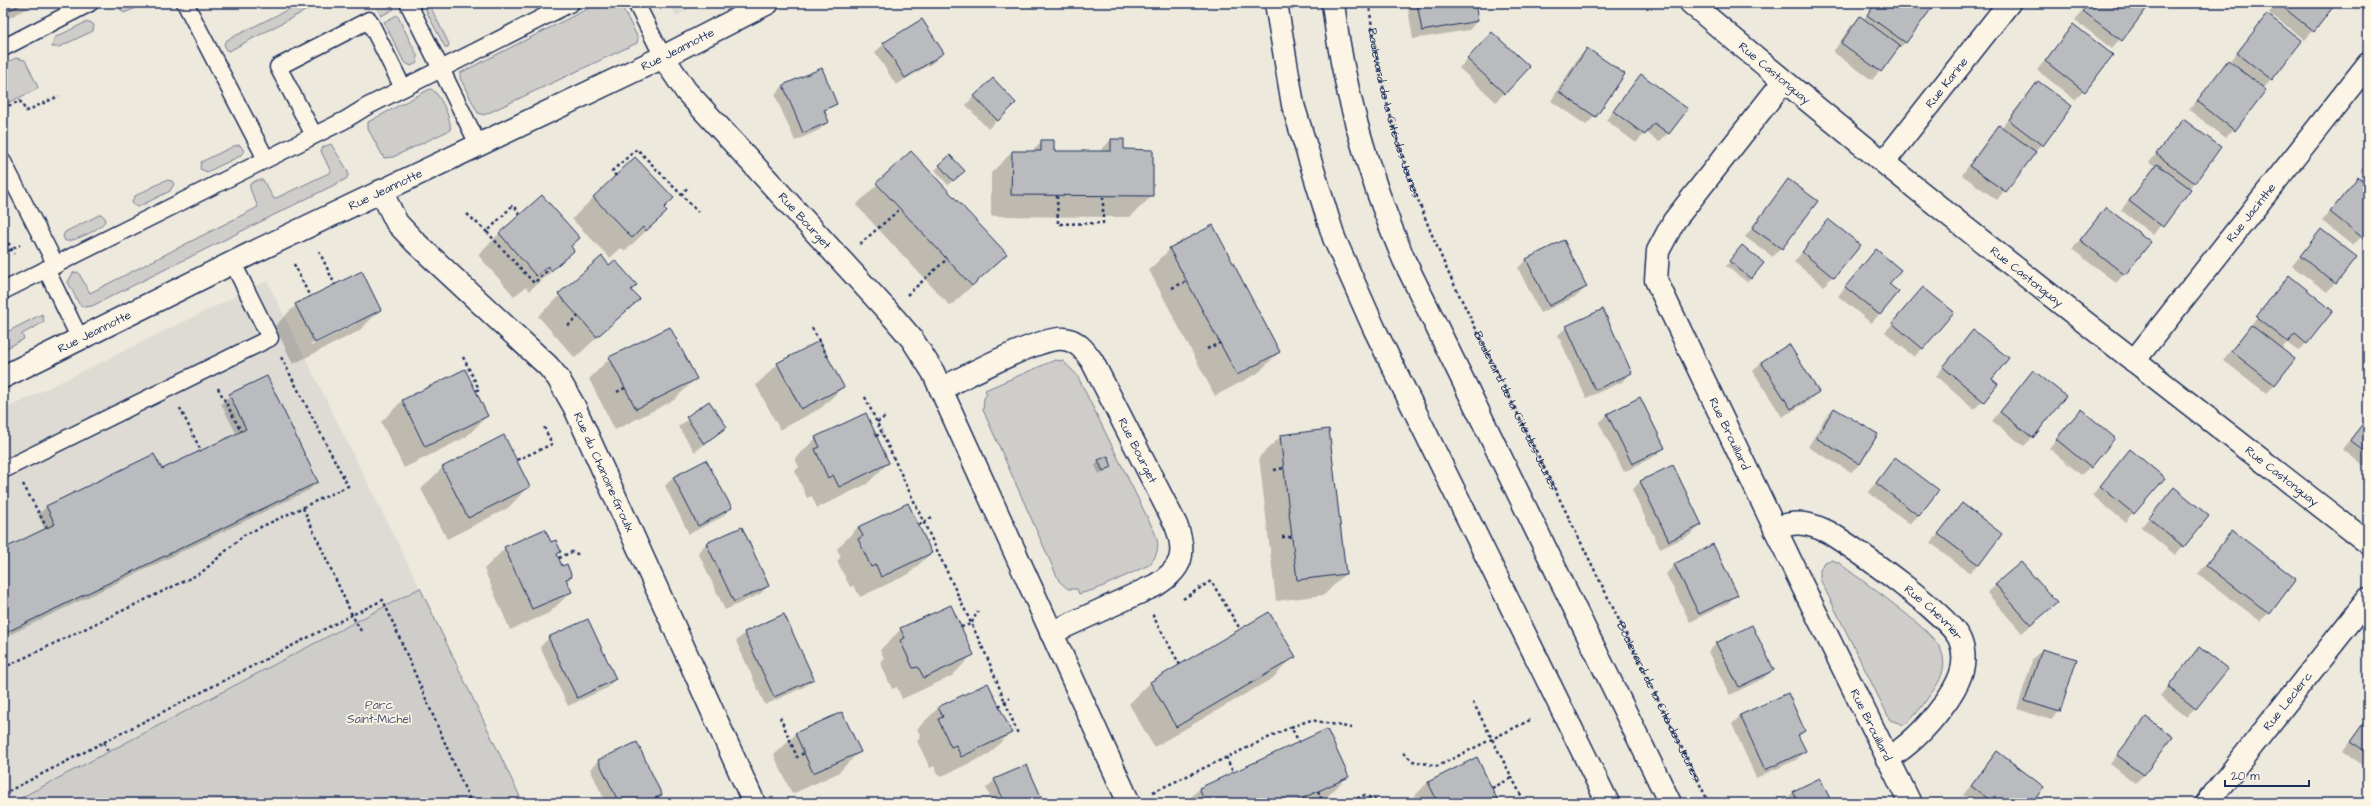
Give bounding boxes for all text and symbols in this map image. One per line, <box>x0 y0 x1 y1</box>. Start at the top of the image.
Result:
street label: Rue Jeannotte <box>638 23 718 75</box>
street label: Boulevard de la Cité-des-Jeunes <box>1364 27 1425 200</box>
street label: Rue Castonguay <box>1735 38 1815 109</box>
street label: Rue Karine <box>1921 53 1972 112</box>
street label: Rue Jeannotte <box>346 164 426 214</box>
street label: Rue Jacinthe <box>2222 179 2280 246</box>
street label: Rue Bourget <box>774 189 835 253</box>
street label: Rue Castonguay <box>1986 242 2067 312</box>
street label: Rue Jeannotte <box>55 306 134 357</box>
street label: Boulevard de la Cité-des-Jeunes <box>1470 328 1562 493</box>
street label: Rue Brouillard <box>1705 395 1754 473</box>
street label: Rue du Chanoine-Groulx <box>569 409 639 535</box>
street label: Rue Bourget <box>1114 415 1162 486</box>
street label: Rue Castonguay <box>2242 442 2323 511</box>
street label: Rue Chevrier <box>1901 581 1967 644</box>
street label: Boulevard de la Cité-des-Jeunes <box>1613 619 1705 784</box>
street label: Rue Leclerc <box>2259 668 2316 734</box>
street label: Rue Brouillard <box>1846 686 1896 764</box>
park label: Parc Saint-Michel <box>347 697 411 728</box>
scale bar <box>2225 762 2309 788</box>
text: 20 m <box>2231 768 2260 785</box>

